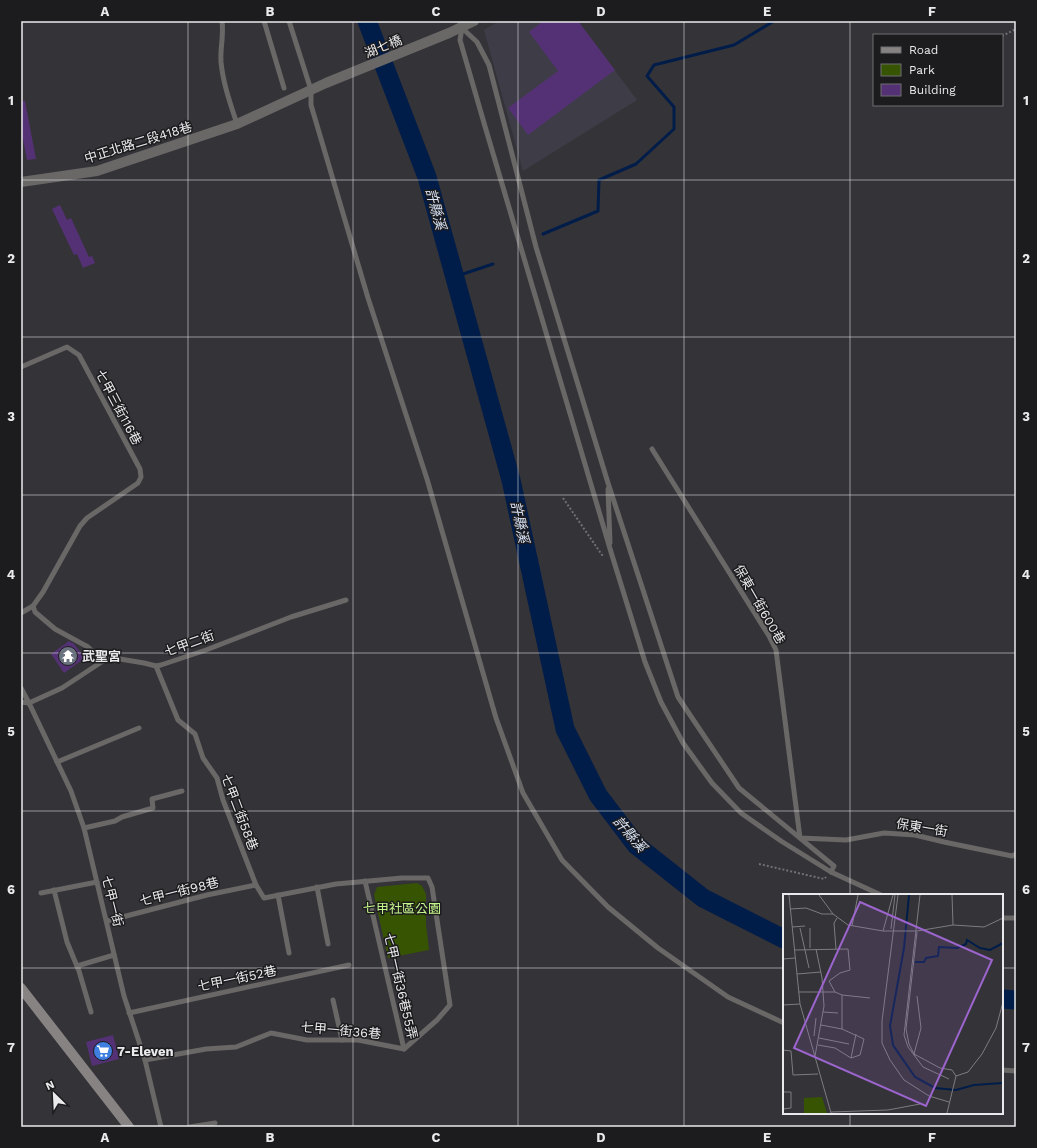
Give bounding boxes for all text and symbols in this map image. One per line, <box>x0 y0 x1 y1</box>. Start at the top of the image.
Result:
text: A <box>101 4 110 19</box>
text: B <box>266 4 275 19</box>
text: C <box>432 4 441 19</box>
text: D <box>596 4 606 19</box>
text: E <box>763 4 771 19</box>
text: F <box>928 4 936 19</box>
street label: 湖七橋 <box>362 32 404 61</box>
legend <box>873 34 1003 106</box>
text: Road <box>909 43 938 57</box>
text: Park <box>909 63 935 77</box>
text: Building <box>909 83 956 97</box>
text: 1 <box>8 93 14 108</box>
text: 1 <box>1023 93 1029 108</box>
street label: 中正北路二段418巷 <box>82 119 194 166</box>
water label: 許縣溪 <box>423 187 450 233</box>
text: 2 <box>7 251 15 266</box>
text: 2 <box>1022 251 1030 266</box>
street label: 七甲三街116巷 <box>92 367 145 447</box>
text: 3 <box>7 409 15 424</box>
text: 3 <box>1022 409 1030 424</box>
water label: 許縣溪 <box>508 500 533 546</box>
street label: 保東一街600巷 <box>731 562 788 647</box>
text: 4 <box>7 567 16 582</box>
text: 4 <box>1022 567 1031 582</box>
street label: 七甲二街 <box>162 628 216 659</box>
temple icon: 武聖宮 <box>57 645 79 667</box>
place label: 武聖宮 <box>82 649 121 664</box>
text: 5 <box>7 724 15 739</box>
text: 5 <box>1022 724 1030 739</box>
street label: 七甲二街58巷 <box>218 772 261 852</box>
water label: 許縣溪 <box>610 813 651 857</box>
street label: 保東一街 <box>895 816 949 839</box>
street label: 七甲一街 <box>99 874 126 928</box>
street label: 七甲一街98巷 <box>138 874 220 909</box>
text: 6 <box>7 882 15 897</box>
text: 6 <box>1022 882 1030 897</box>
inset map <box>783 894 1003 1114</box>
park label: 七甲社區公園 <box>363 901 441 916</box>
street label: 七甲一街36巷55弄 <box>381 932 420 1041</box>
street label: 七甲一街52巷 <box>196 963 278 994</box>
street label: 七甲一街36巷 <box>300 1020 382 1041</box>
text: 7 <box>7 1040 15 1055</box>
supermarket icon: 7-Eleven <box>92 1040 114 1062</box>
text: 7 <box>1022 1040 1030 1055</box>
place label: 7-Eleven <box>117 1044 174 1059</box>
north arrow <box>34 1074 74 1114</box>
text: N <box>44 1078 57 1093</box>
text: A <box>101 1130 110 1145</box>
text: B <box>266 1130 275 1145</box>
text: C <box>432 1130 441 1145</box>
text: D <box>596 1130 606 1145</box>
text: E <box>763 1130 771 1145</box>
text: F <box>928 1130 936 1145</box>

